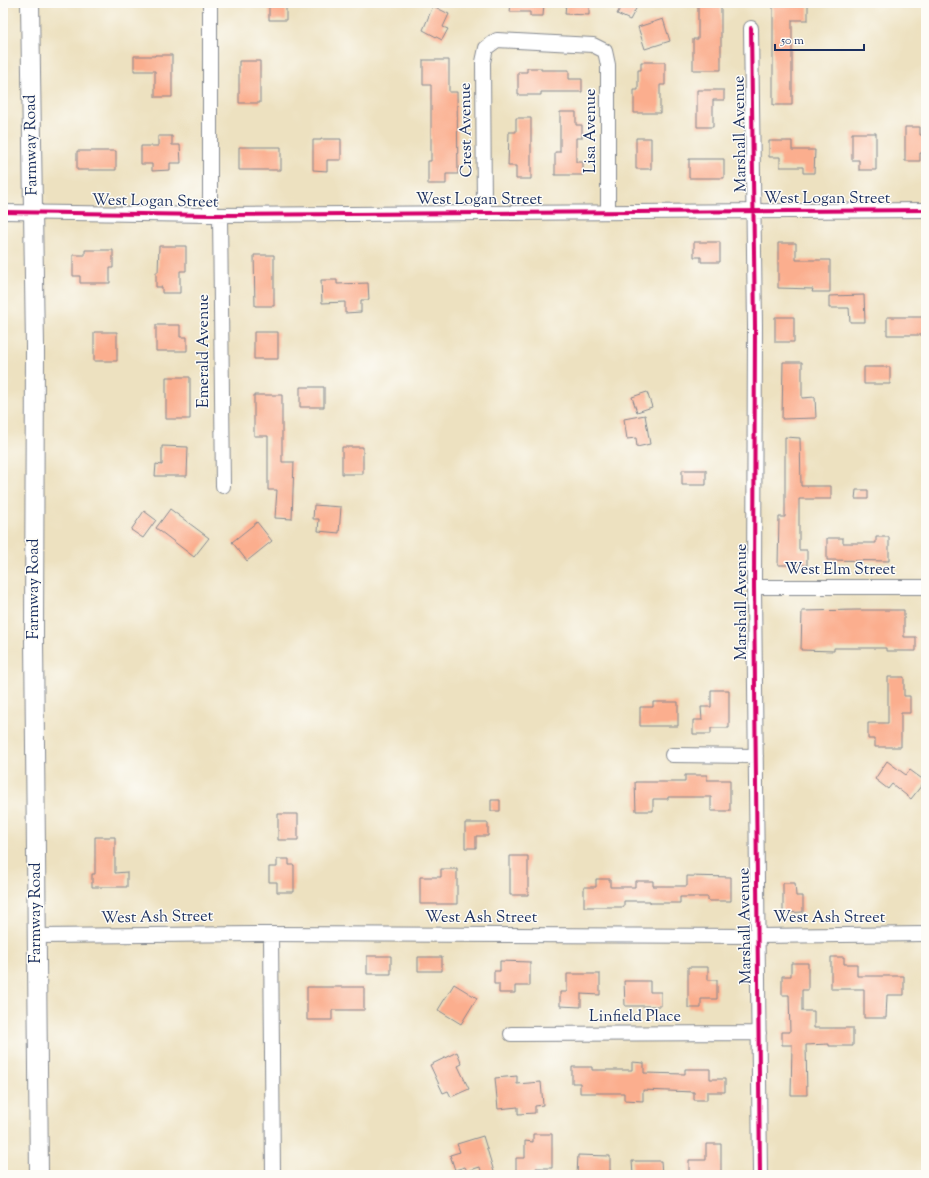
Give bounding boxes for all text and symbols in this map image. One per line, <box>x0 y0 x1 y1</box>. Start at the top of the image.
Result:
scale bar <box>775 26 864 52</box>
text: 50 m <box>780 32 804 50</box>
street label: Marshall Avenue <box>728 75 754 193</box>
street label: Crest Avenue <box>455 82 479 178</box>
street label: Lisa Avenue <box>580 89 603 173</box>
street label: Farmway Road <box>20 94 44 196</box>
street label: West Logan Street <box>764 188 891 211</box>
street label: West Logan Street <box>92 189 219 215</box>
street label: West Logan Street <box>416 189 543 212</box>
street label: Emerald Avenue <box>193 294 216 408</box>
street label: Farmway Road <box>23 539 46 640</box>
street label: Marshall Avenue <box>731 544 754 660</box>
street label: West Elm Street <box>785 559 896 582</box>
street label: Farmway Road <box>25 863 48 964</box>
street label: Marshall Avenue <box>733 867 759 985</box>
street label: West Ash Street <box>101 906 214 930</box>
street label: West Ash Street <box>425 907 538 930</box>
street label: West Ash Street <box>773 907 886 930</box>
street label: Linfield Place <box>589 1006 681 1029</box>

